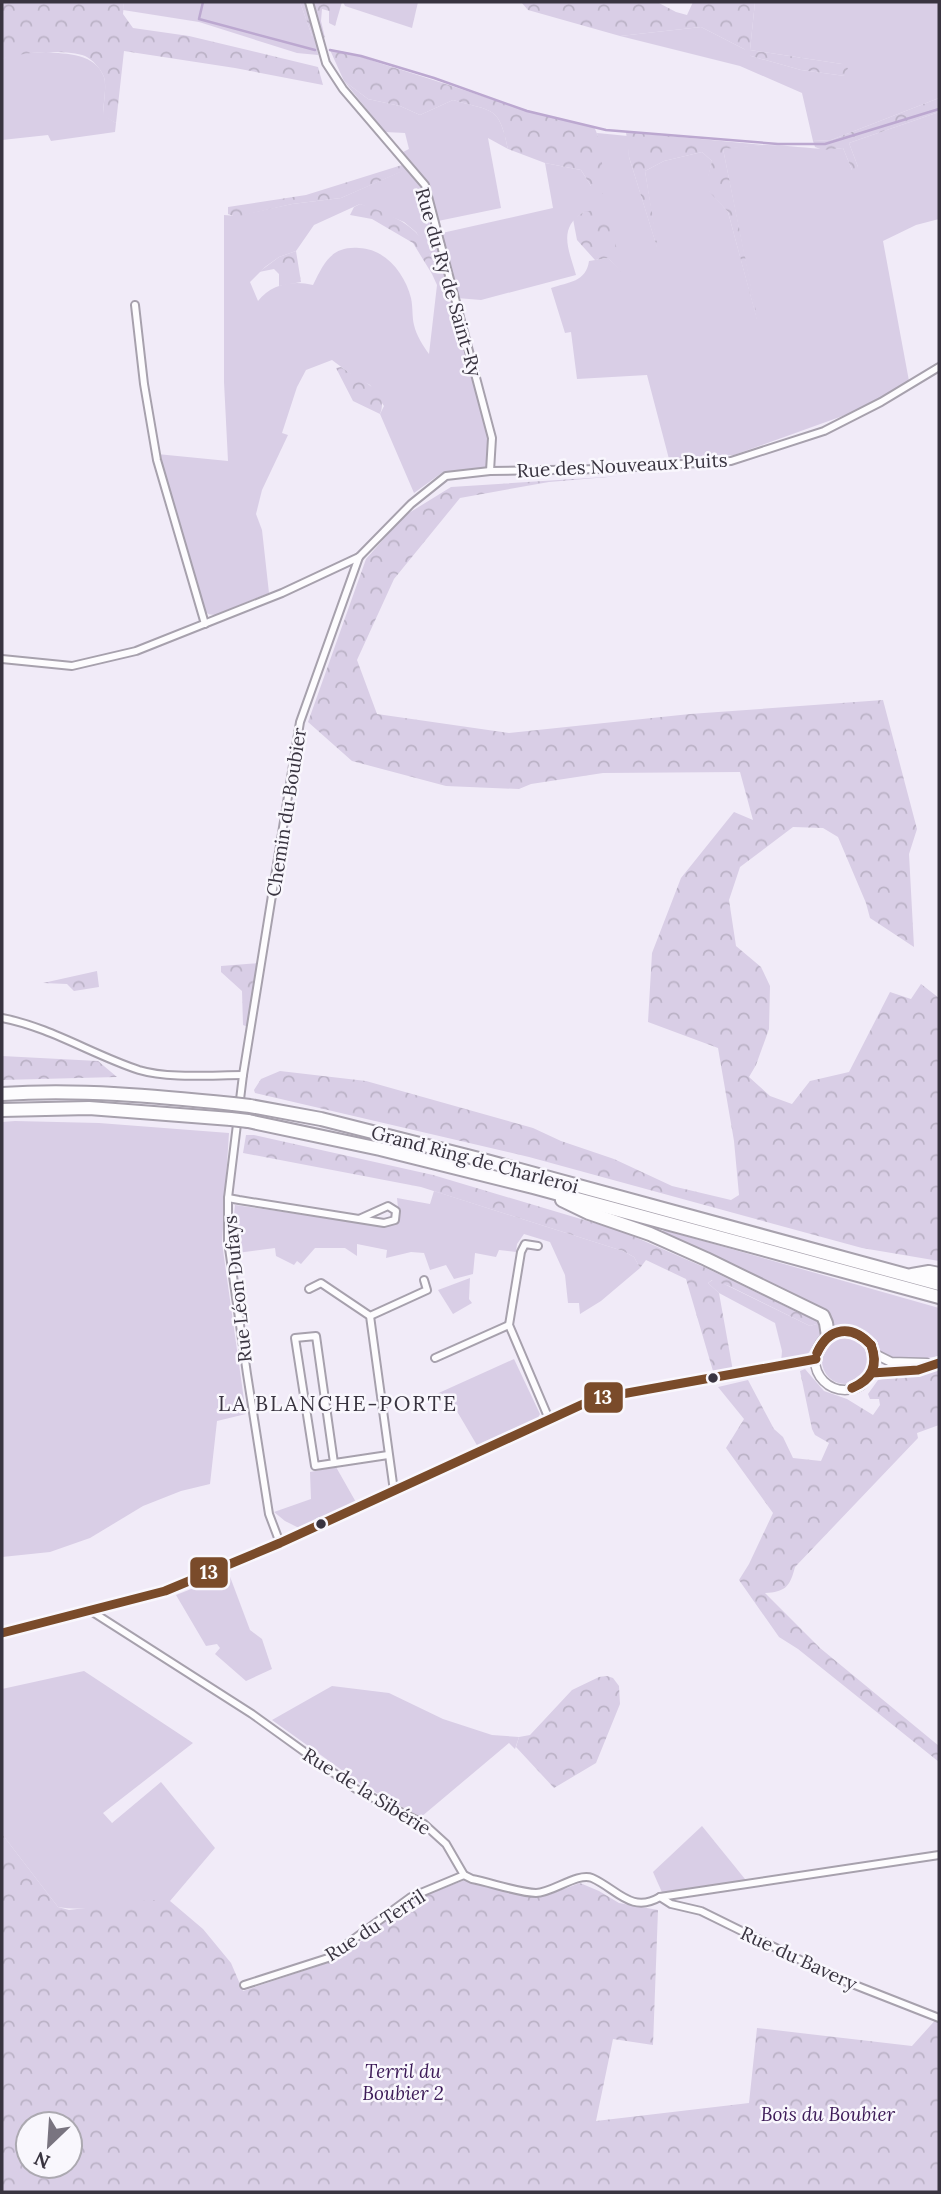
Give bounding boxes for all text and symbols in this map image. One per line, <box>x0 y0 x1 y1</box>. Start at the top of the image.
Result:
street label: Rue du Ry de Saint-Ry <box>411 185 487 379</box>
street label: Rue des Nouveaux Puits <box>516 447 728 483</box>
street label: Chemin du Boubier <box>261 725 311 898</box>
street label: Grand Ring de Charleroi <box>369 1120 581 1198</box>
street label: Rue Léon Dufays <box>217 1214 257 1364</box>
unlabelled marker <box>706 1371 720 1385</box>
line badge: 13 <box>583 1381 624 1414</box>
text: 13 <box>594 1385 612 1409</box>
district label: LA BLANCHE-PORTE <box>218 1390 458 1417</box>
unlabelled marker <box>314 1517 328 1531</box>
line badge: 13 <box>189 1556 229 1589</box>
text: 13 <box>200 1560 218 1584</box>
street label: Rue de la Sibérie <box>299 1742 435 1840</box>
street label: Rue du Terril <box>320 1884 430 1966</box>
street label: Rue du Bavery <box>737 1920 861 1996</box>
park label: Terril du Boubier 2 <box>362 2059 444 2105</box>
park label: Bois du Boubier <box>761 2102 895 2126</box>
north arrow <box>14 2110 84 2180</box>
text: N <box>30 2146 54 2174</box>

